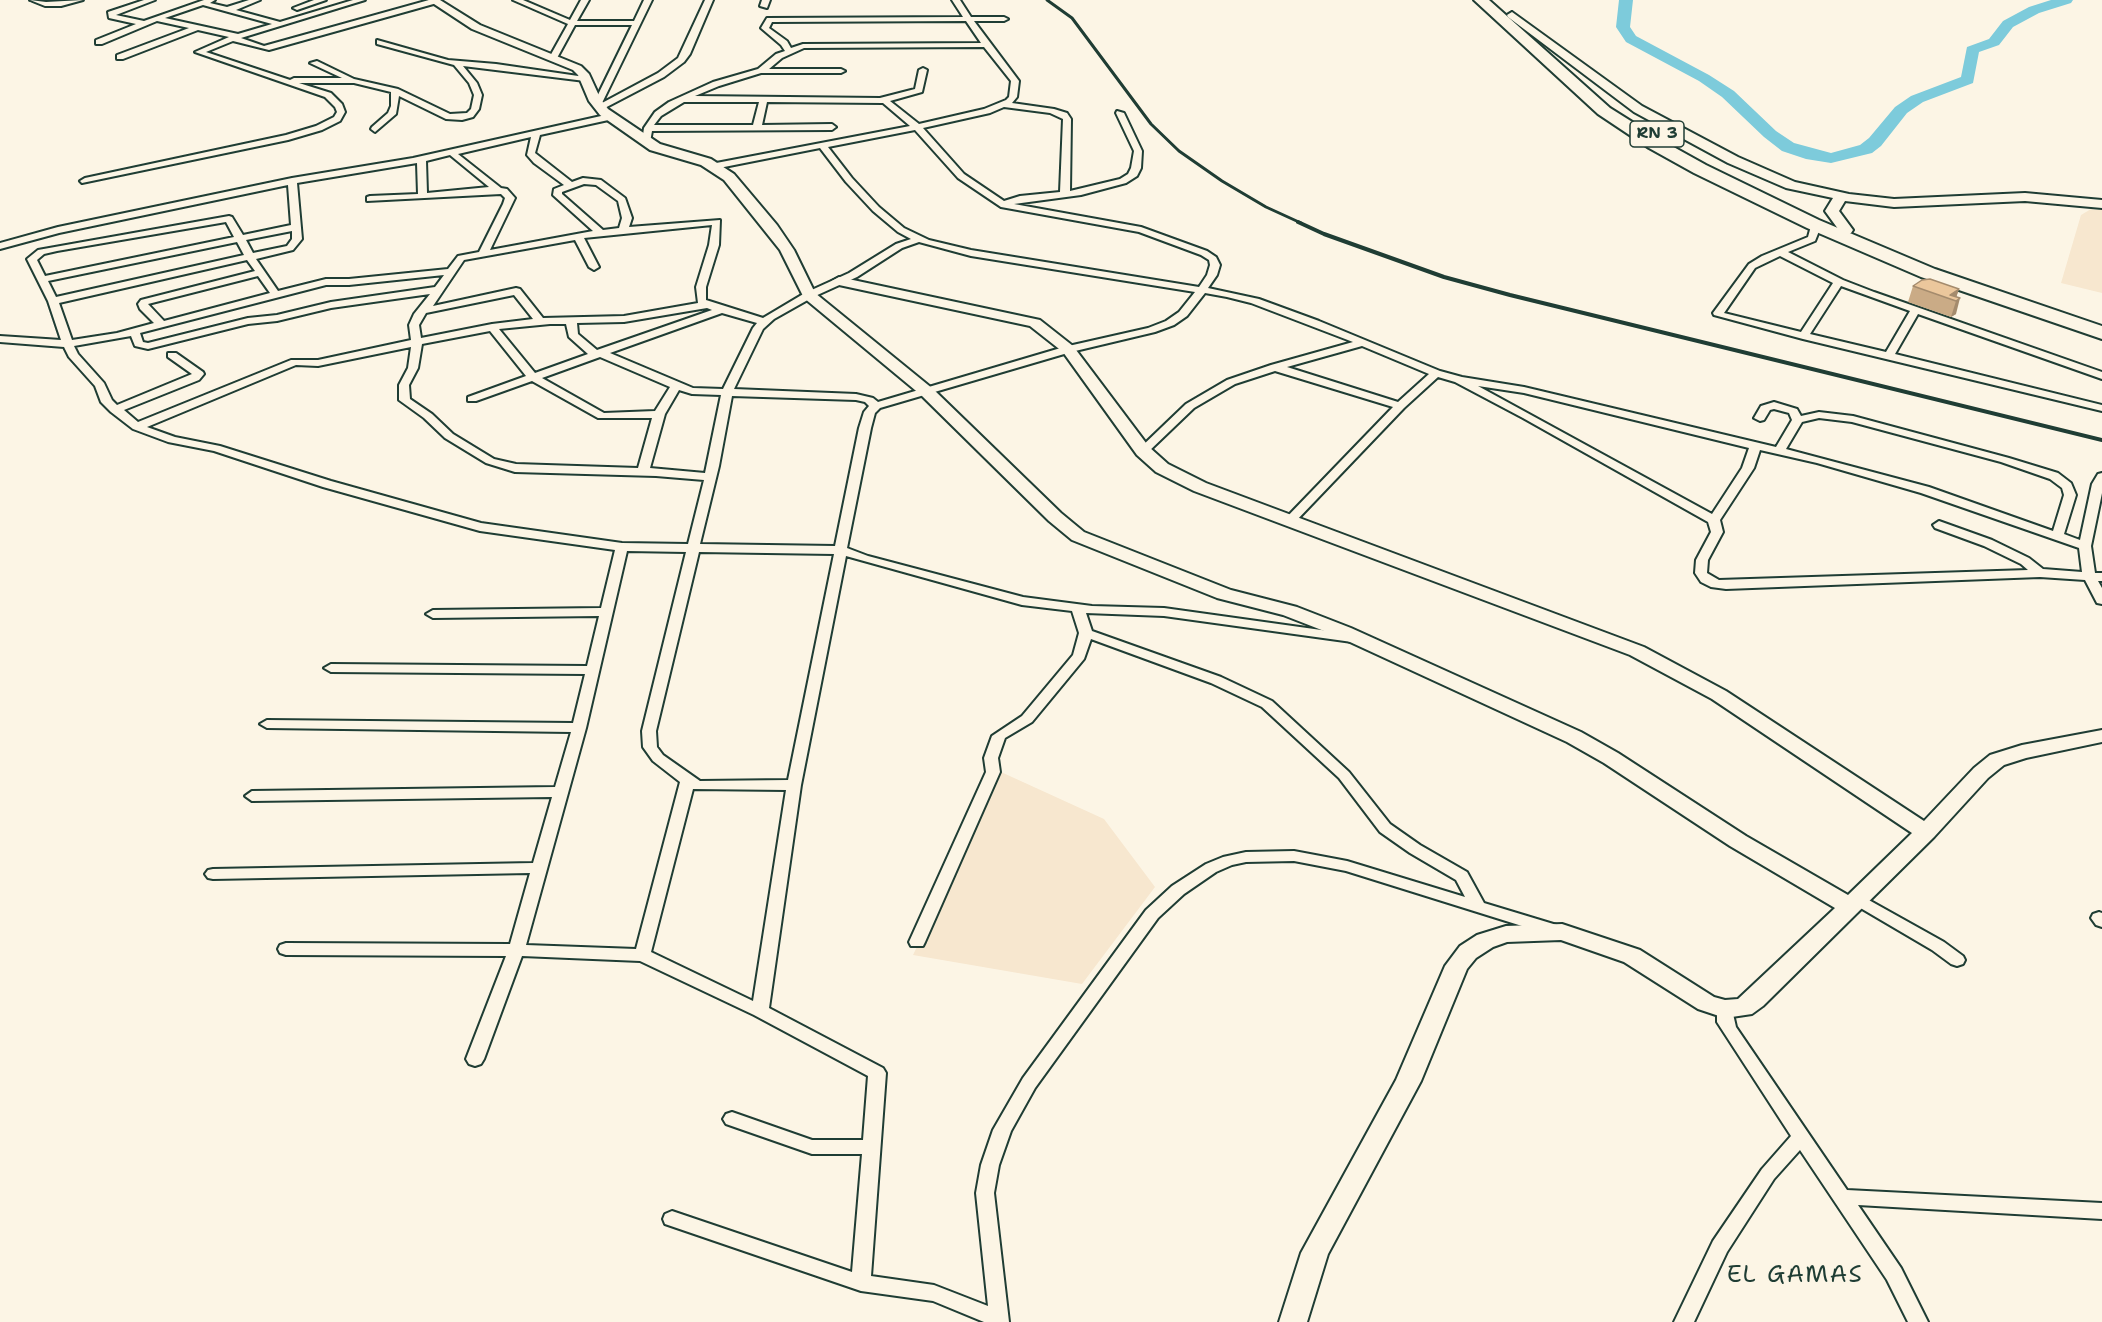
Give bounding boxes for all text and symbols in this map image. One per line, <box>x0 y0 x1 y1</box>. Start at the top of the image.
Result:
road number: RN 3 <box>1630 121 1684 147</box>
district label: EL GAMAS <box>1727 1262 1863 1290</box>

